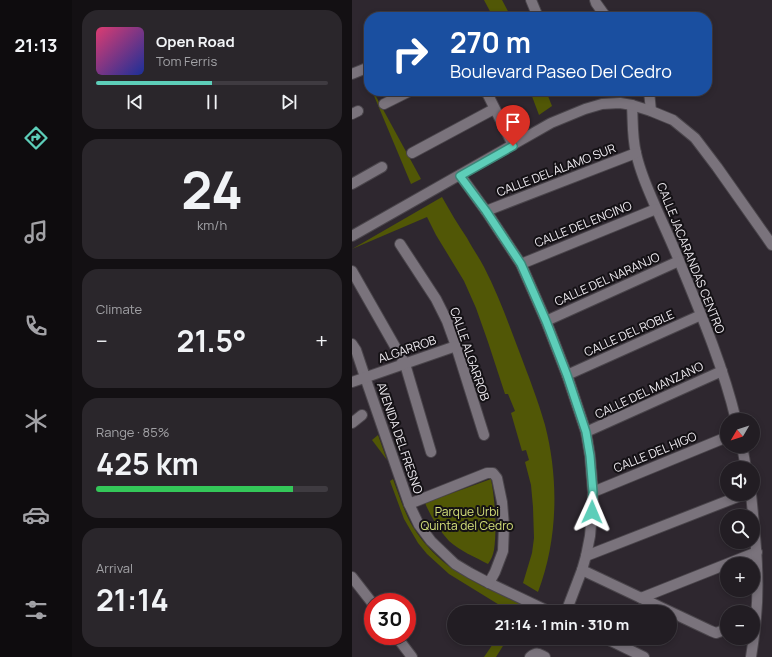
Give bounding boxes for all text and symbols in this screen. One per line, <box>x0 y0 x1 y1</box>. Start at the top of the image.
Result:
text: 270 m <box>450 23 531 61</box>
icon: right <box>384 28 436 80</box>
text: Open Road <box>156 31 235 52</box>
text: 21:13 <box>14 33 58 57</box>
text: Tom Ferris <box>156 52 217 70</box>
text: Boulevard Paseo Del Cedro <box>450 59 672 83</box>
icon: previous <box>124 91 146 113</box>
icon: pause <box>201 91 223 113</box>
icon: next <box>278 91 300 113</box>
pin <box>496 105 530 146</box>
icon: arrive <box>502 111 524 133</box>
icon: directions <box>22 124 50 152</box>
street label: CALLE DEL ÁLAMO SUR <box>494 139 618 201</box>
text: 24 <box>181 154 243 225</box>
street label: CALLE JACARANDAS CENTRO <box>653 180 729 336</box>
street label: CALLE DEL ENCINO <box>532 197 635 251</box>
text: km/h <box>197 216 227 234</box>
icon: music <box>22 218 50 246</box>
street label: CALLE DEL NARANJO <box>552 248 663 310</box>
text: Climate <box>96 300 142 318</box>
street label: CALLE ALGARROB <box>446 305 494 403</box>
street label: CALLE DEL ROBLE <box>581 305 677 360</box>
icon: phone <box>22 312 50 340</box>
text: 21.5° <box>177 320 247 361</box>
text: − <box>96 326 108 356</box>
text: + <box>315 326 328 356</box>
street label: ALGARROB <box>376 331 438 367</box>
street label: CALLE DEL MANZANO <box>592 357 706 423</box>
street label: AVENIDA DEL FRESNO <box>373 380 427 496</box>
icon: climate <box>22 407 50 435</box>
north arrow <box>720 413 760 453</box>
map controls <box>720 413 760 645</box>
text: Range · 85% <box>96 423 169 441</box>
street label: CALLE DEL HIGO <box>611 427 699 476</box>
text: 425 km <box>96 443 199 484</box>
button: sound <box>720 461 760 501</box>
position arrow <box>571 491 613 533</box>
icon: car <box>22 501 50 529</box>
park label: Parque Urbi Quinta del Cedro <box>421 503 513 534</box>
button: search <box>720 509 760 549</box>
button: + <box>720 557 760 597</box>
text: Arrival <box>96 559 133 577</box>
text: 21:14 <box>96 579 169 620</box>
speed limit sign: 30 <box>364 593 416 645</box>
icon: filters <box>22 596 50 624</box>
button: − <box>720 605 760 645</box>
text: 21:14 · 1 min · 310 m <box>495 614 629 635</box>

